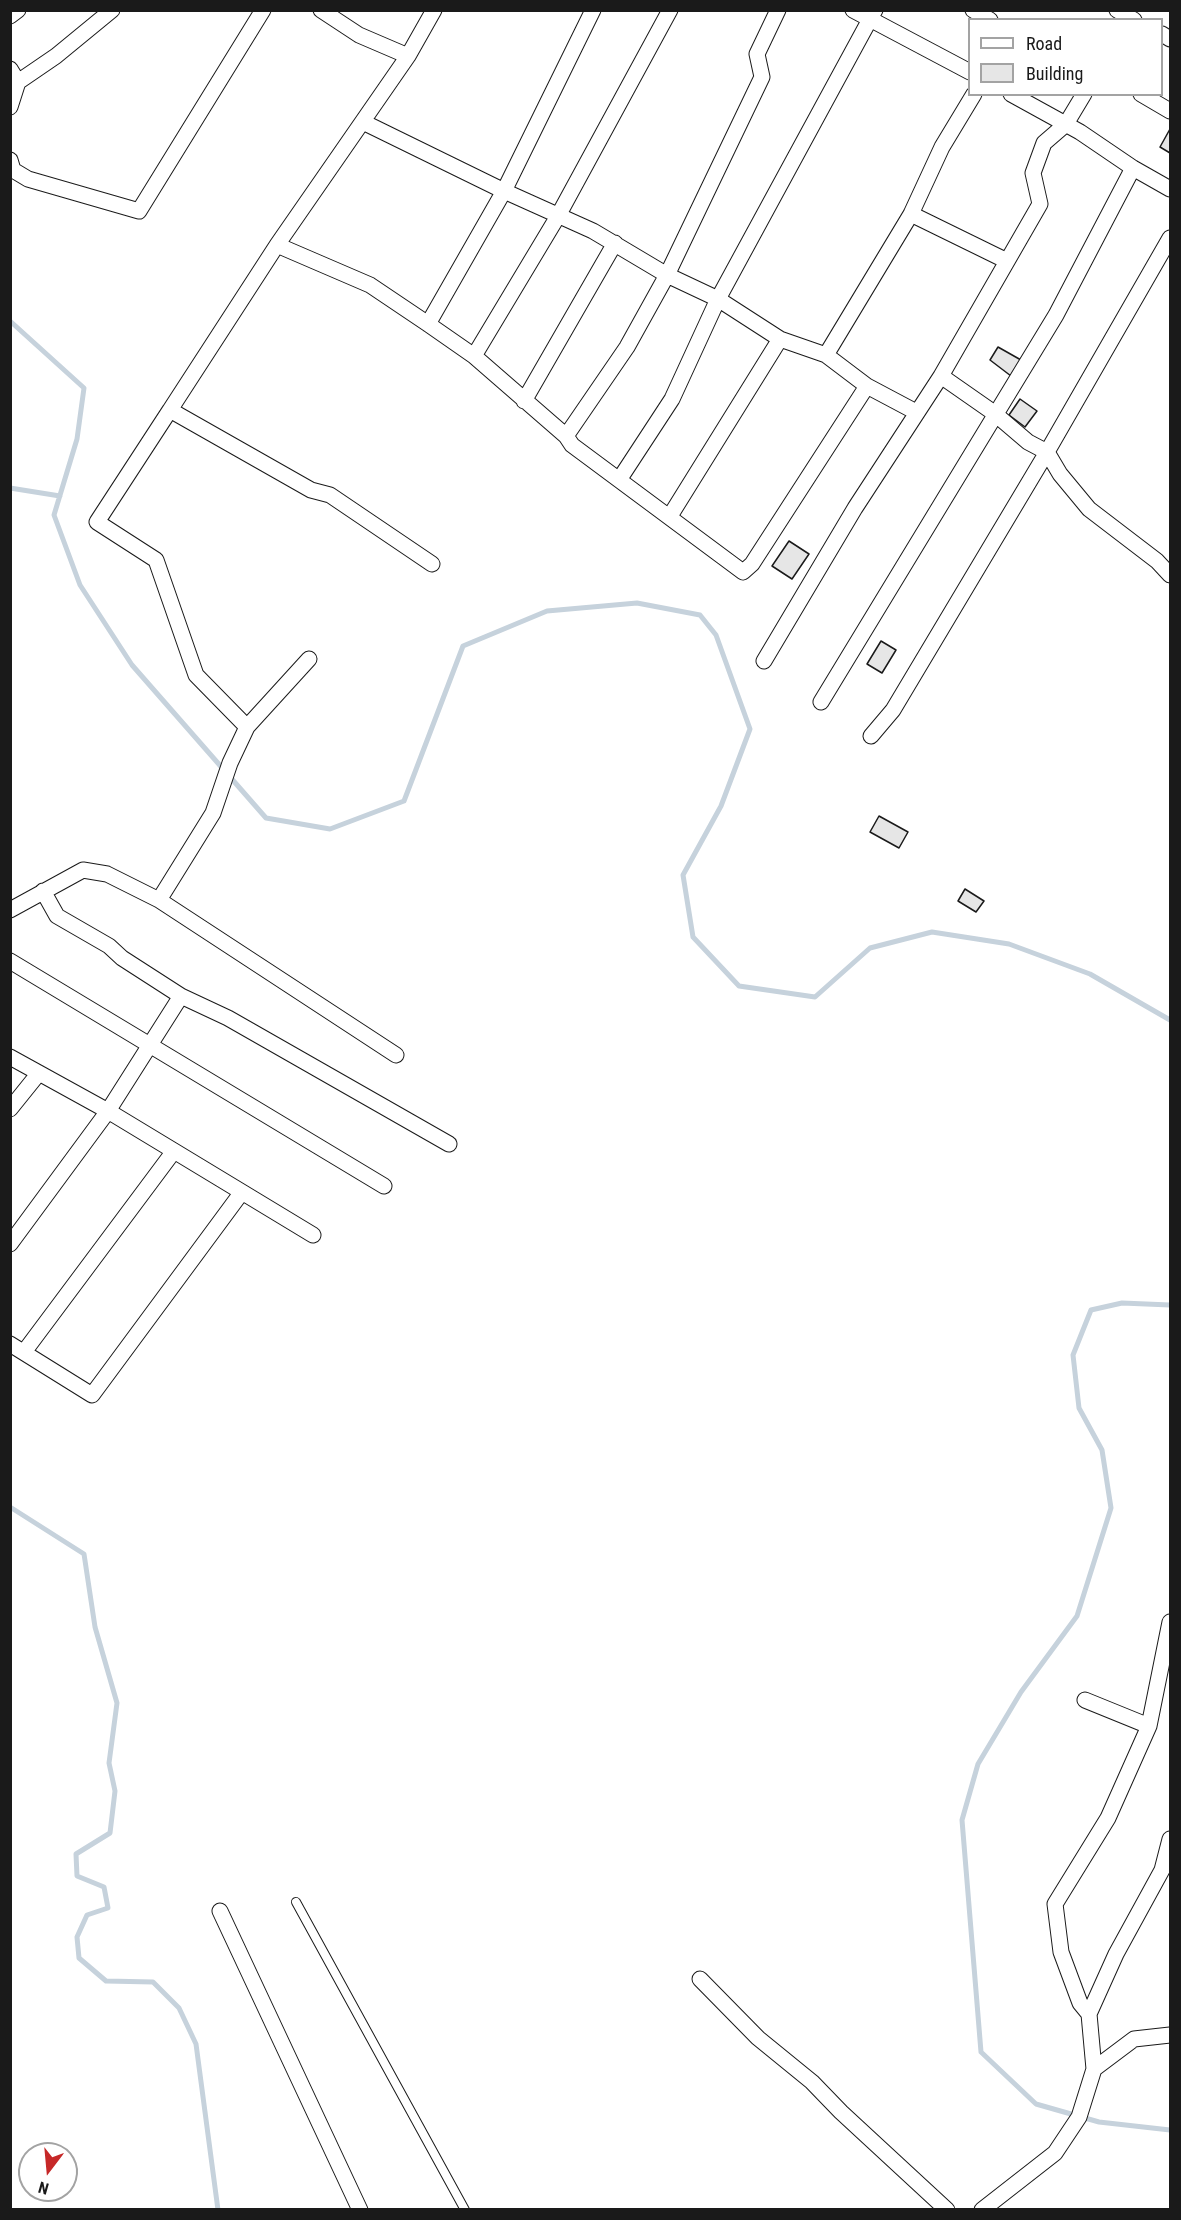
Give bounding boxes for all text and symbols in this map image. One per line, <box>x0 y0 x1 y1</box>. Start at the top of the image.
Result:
legend <box>968 18 1163 96</box>
text: Road <box>1026 33 1062 54</box>
text: Building <box>1026 63 1083 84</box>
north arrow <box>18 2142 78 2202</box>
text: N <box>36 2177 51 2198</box>

